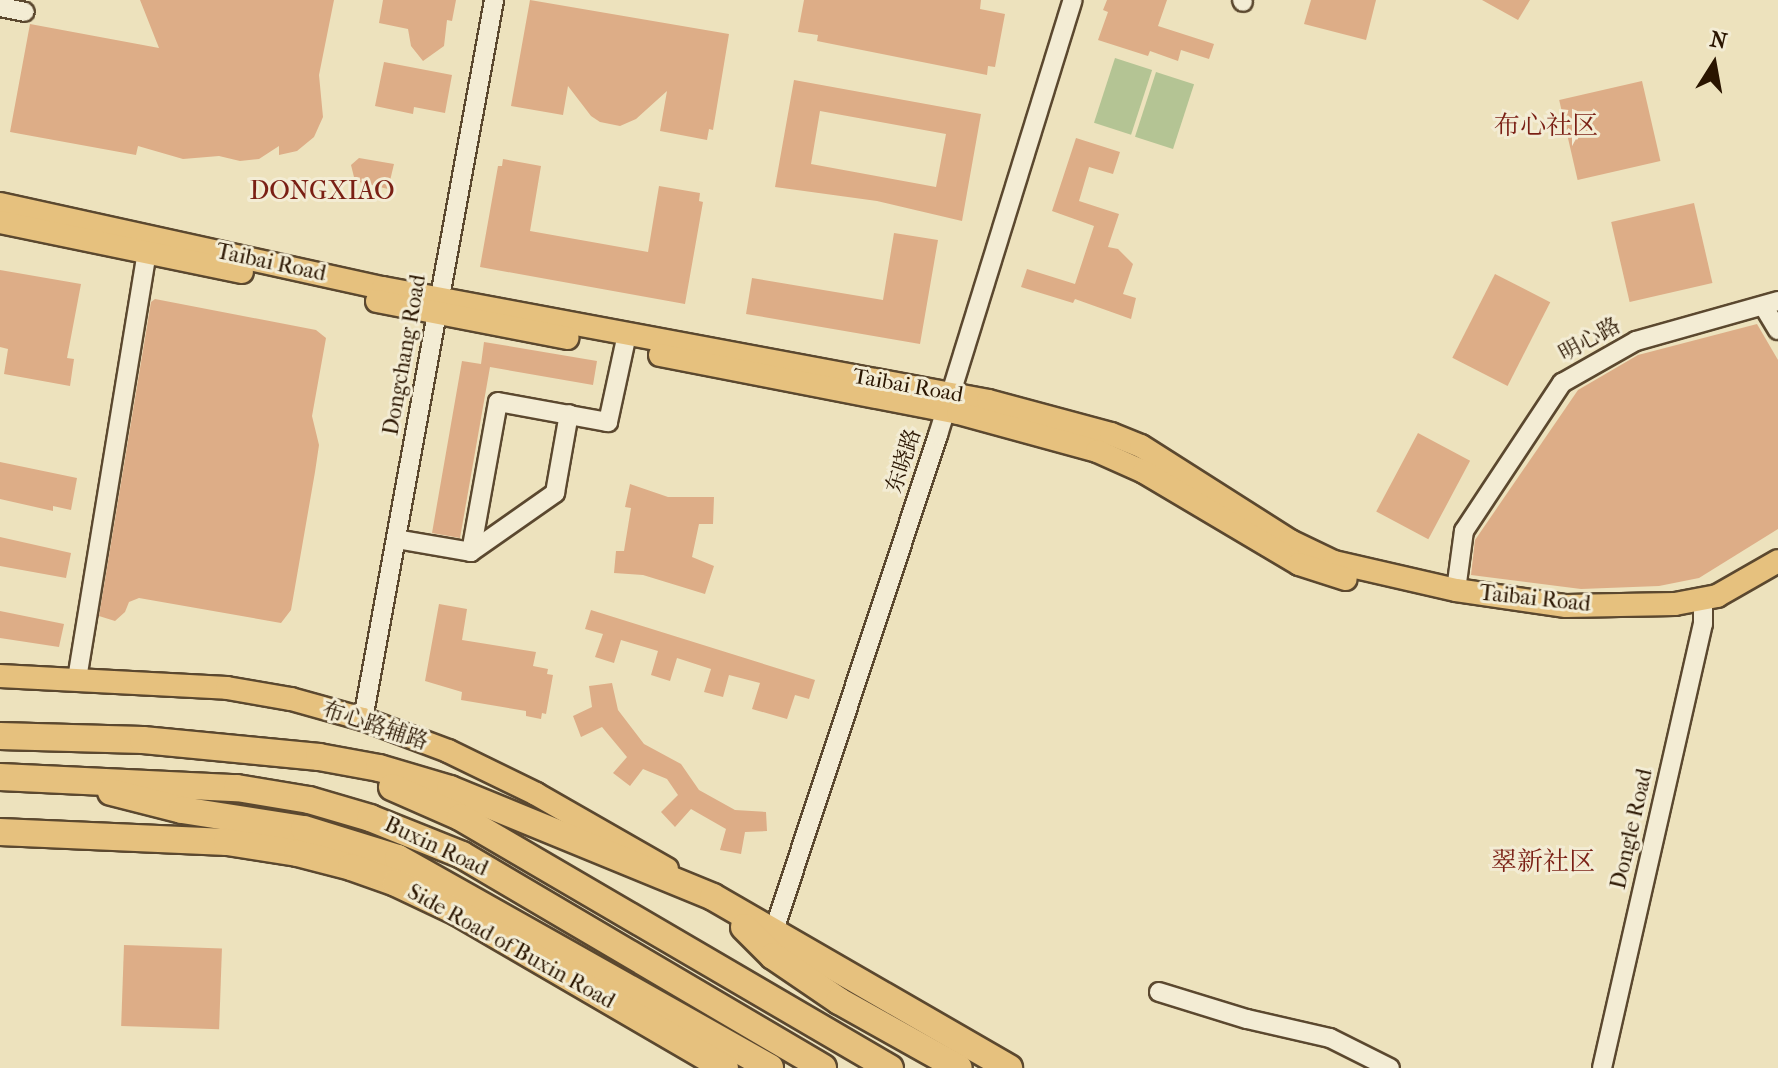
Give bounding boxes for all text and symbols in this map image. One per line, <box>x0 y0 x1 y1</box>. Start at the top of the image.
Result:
north arrow <box>1674 24 1754 104</box>
text: N <box>1708 26 1729 55</box>
district label: 布心社区 <box>1494 110 1598 142</box>
district label: DONGXIAO <box>241 175 403 207</box>
street label: Taibai Road <box>214 239 328 287</box>
street label: Dongchang Road <box>378 273 432 437</box>
street label: 明心路 <box>1555 312 1625 368</box>
street label: Taibai Road <box>851 363 965 409</box>
street label: 东晓路 <box>881 426 927 496</box>
street label: Taibai Road <box>1478 580 1592 618</box>
street label: 布心路辅路 <box>319 696 431 756</box>
street label: Dongle Road <box>1605 766 1659 892</box>
street label: Buxin Road <box>380 812 492 882</box>
district label: 翠新社区 <box>1491 846 1595 878</box>
street label: Side Road of Buxin Road <box>403 879 619 1015</box>

